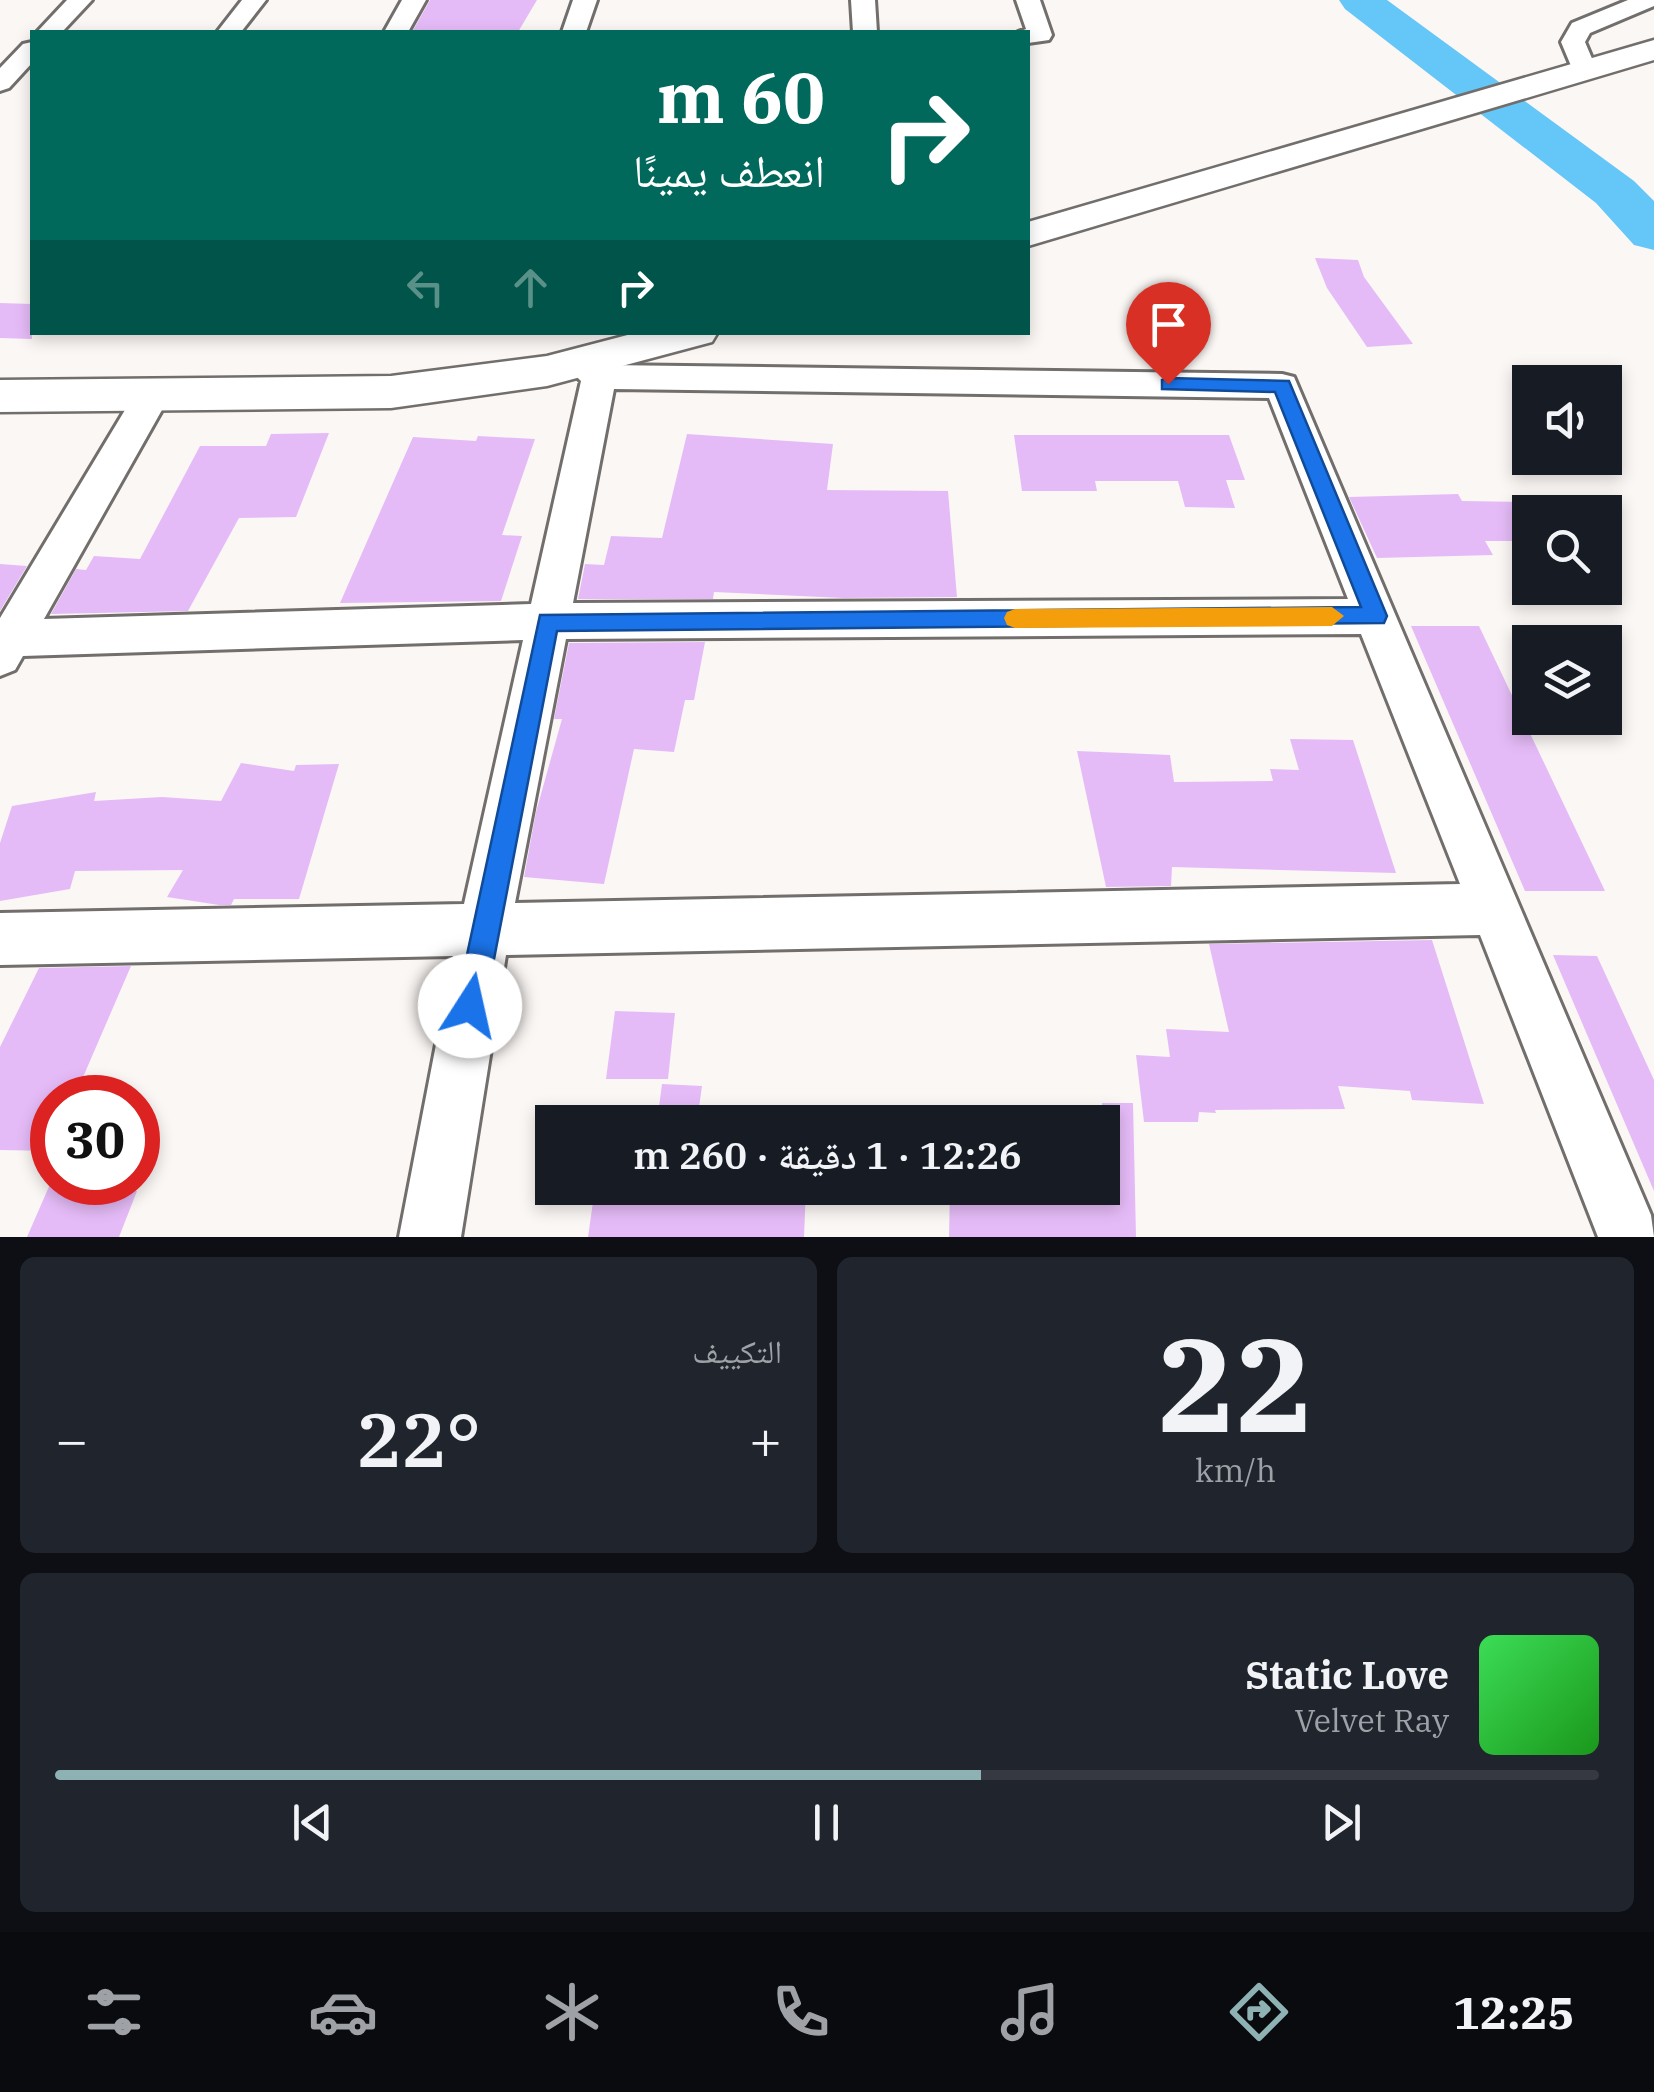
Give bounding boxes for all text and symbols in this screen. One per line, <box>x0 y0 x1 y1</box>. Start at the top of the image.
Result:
text: 60 m <box>657 51 825 142</box>
icon: right <box>860 70 990 200</box>
text: انعطف يمينًا <box>633 141 825 199</box>
icon: left <box>398 260 453 315</box>
icon: ahead <box>503 260 558 315</box>
icon: right <box>608 260 663 315</box>
pin <box>1126 282 1211 385</box>
icon: arrive <box>1141 297 1196 352</box>
map controls <box>1512 365 1622 735</box>
button: sound <box>1512 365 1622 475</box>
button: search <box>1512 495 1622 605</box>
button: layers <box>1512 625 1622 735</box>
position arrow <box>418 954 522 1058</box>
speed limit sign: 30 <box>30 1075 160 1205</box>
text: 12:26 · 1 دقيقة · 260 m <box>633 1130 1022 1179</box>
text: 22 <box>1158 1299 1314 1468</box>
text: التكييف <box>692 1330 782 1372</box>
text: 22° <box>356 1390 481 1488</box>
text: − <box>55 1404 88 1475</box>
text: + <box>749 1404 782 1475</box>
text: km/h <box>1195 1449 1276 1491</box>
text: Static Love <box>1245 1650 1449 1699</box>
text: Velvet Ray <box>1294 1699 1449 1741</box>
icon: previous <box>285 1795 340 1850</box>
icon: pause <box>799 1795 854 1850</box>
icon: next <box>1314 1795 1369 1850</box>
icon: filters <box>79 1977 149 2047</box>
icon: car <box>308 1977 378 2047</box>
icon: climate <box>537 1977 607 2047</box>
icon: phone <box>766 1977 836 2047</box>
icon: music <box>995 1977 1065 2047</box>
icon: directions <box>1224 1977 1294 2047</box>
text: 12:25 <box>1453 1983 1575 2041</box>

